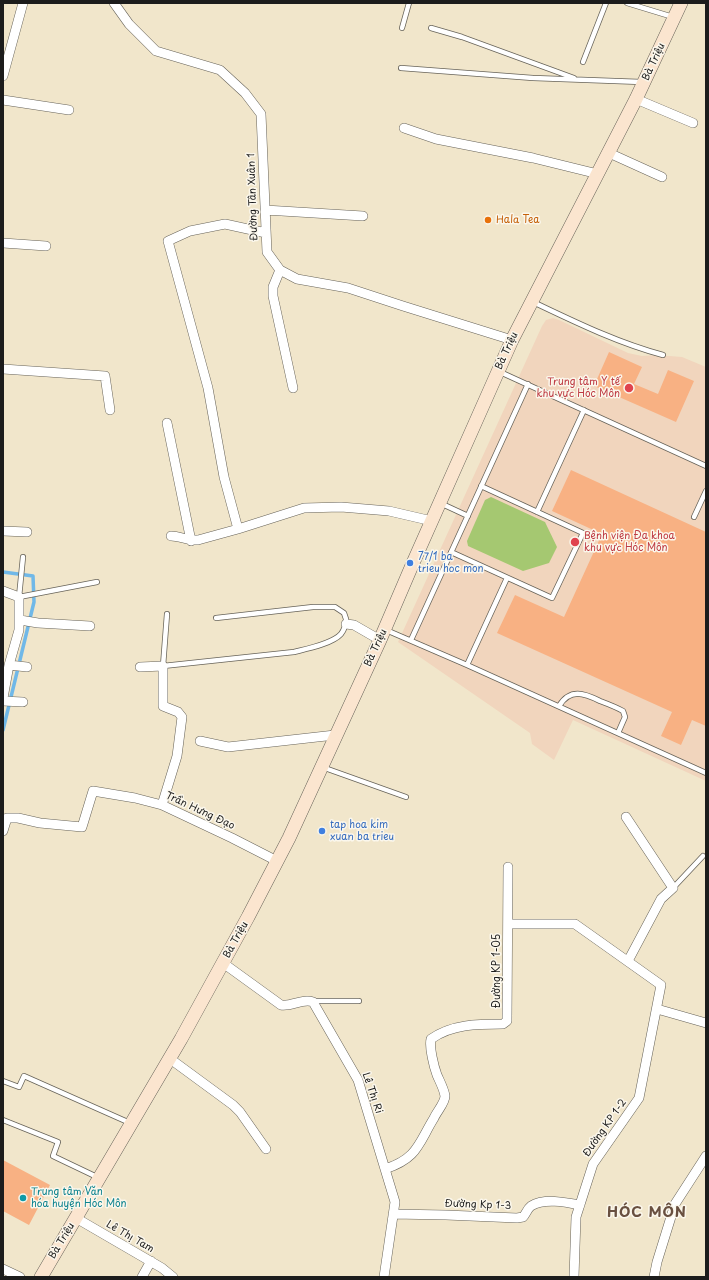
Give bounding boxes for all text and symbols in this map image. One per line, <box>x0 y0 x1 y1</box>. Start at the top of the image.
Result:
street label: Bà Triệu <box>640 41 668 83</box>
street label: Đường Tân Xuân 1 <box>245 153 261 241</box>
place label: Hala Tea <box>496 214 539 226</box>
marker: Hala Tea <box>483 215 493 225</box>
street label: Bà Triệu <box>493 330 521 372</box>
place label: Trung tâm Y tế khu vực Hóc Môn <box>536 376 620 400</box>
marker: Trung tâm Y tế khu vực Hóc Môn <box>623 382 635 394</box>
place label: Bệnh viện Đa khoa khu vực Hóc Môn <box>584 530 675 554</box>
marker: Bệnh viện Đa khoa khu vực Hóc Môn <box>569 536 581 548</box>
place label: 77/1 ba trieu hoc mon <box>418 551 484 574</box>
marker: 77/1 ba trieu hoc mon <box>405 558 415 568</box>
street label: Bà Triệu <box>362 627 390 669</box>
street label: Trần Hưng Đạo <box>164 790 236 832</box>
place label: tap hoa kim xuan ba trieu <box>330 819 394 842</box>
marker: tap hoa kim xuan ba trieu <box>317 826 327 836</box>
street label: Bà Triệu <box>221 920 251 960</box>
street label: Đường KP 1-05 <box>491 934 503 1008</box>
street label: Lê Thị Ri <box>359 1071 385 1115</box>
street label: Đường KP 1-2 <box>581 1097 629 1159</box>
place label: Trung tâm Văn hóa huyện Hóc Môn <box>31 1186 127 1210</box>
marker: Trung tâm Văn hóa huyện Hóc Môn <box>18 1193 28 1203</box>
street label: Đường Kp 1-3 <box>445 1198 511 1212</box>
district label: HÓC MÔN <box>607 1205 687 1221</box>
street label: Lê Thị Tam <box>104 1218 156 1256</box>
street label: Bà Triệu <box>47 1221 77 1261</box>

